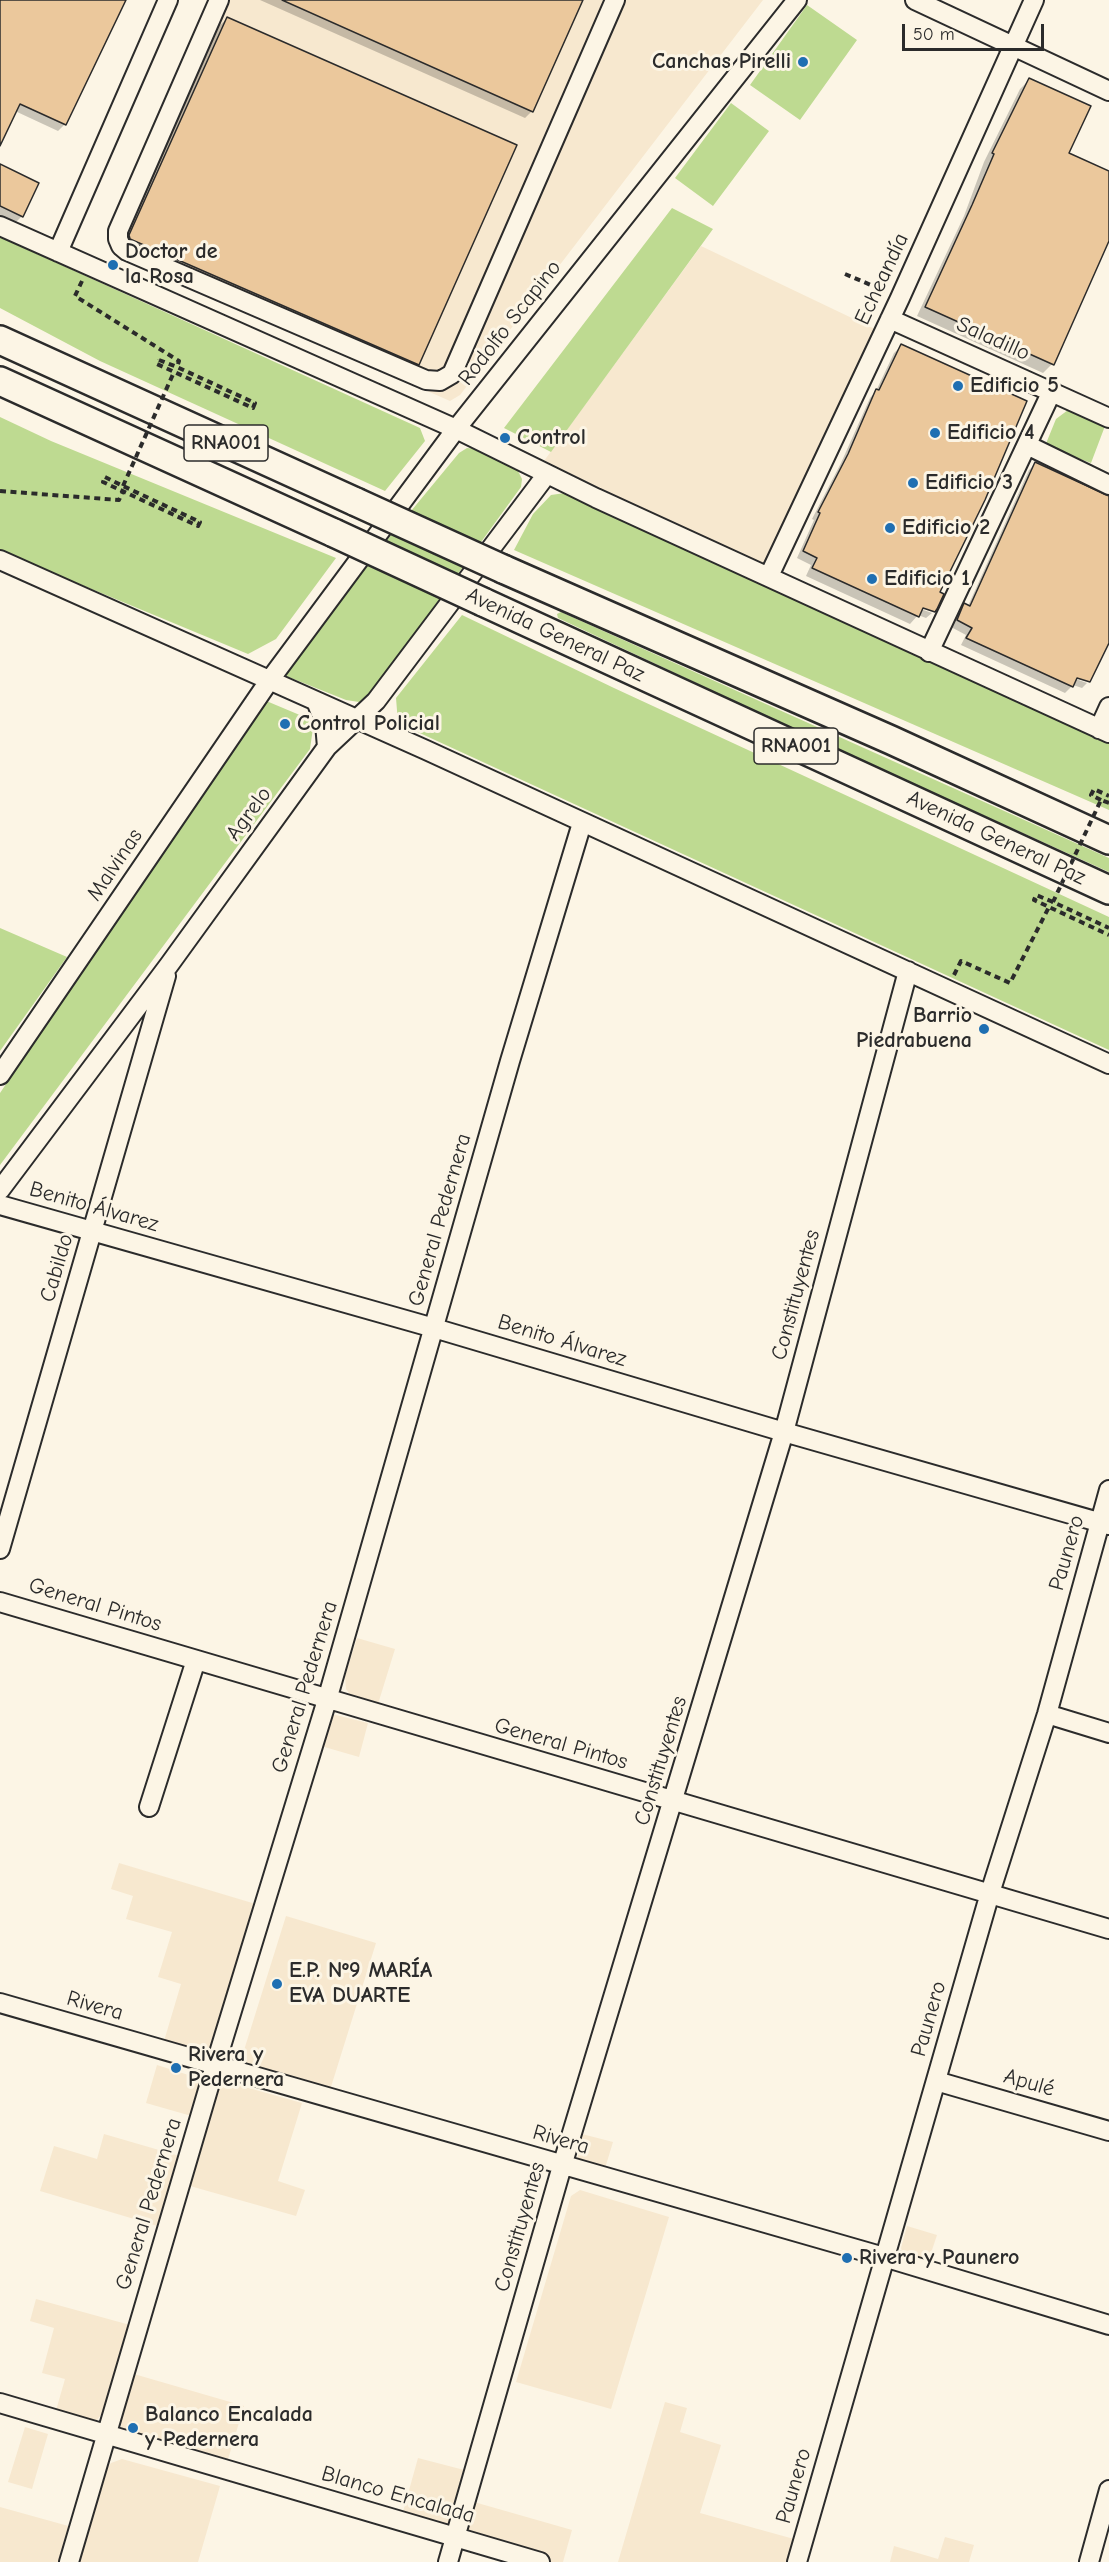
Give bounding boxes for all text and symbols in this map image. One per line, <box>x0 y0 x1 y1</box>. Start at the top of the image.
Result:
scale bar <box>905 12 1048 50</box>
text: 50 m <box>913 24 955 45</box>
place label: Canchas Pirelli <box>652 49 791 75</box>
marker: Canchas Pirelli <box>796 55 810 69</box>
street label: Echeandía <box>849 229 915 329</box>
place label: Doctor de la Rosa <box>125 239 217 290</box>
street label: Rodolfo Scapino <box>453 255 567 391</box>
marker: Doctor de la Rosa <box>106 258 120 272</box>
street label: Saladillo <box>952 311 1034 367</box>
place label: Edificio 5 <box>970 373 1059 399</box>
marker: Edificio 5 <box>951 379 965 393</box>
place label: Edificio 4 <box>947 420 1034 446</box>
road number: RNA001 <box>184 425 268 461</box>
place label: Control <box>517 425 586 451</box>
marker: Edificio 4 <box>928 426 942 440</box>
marker: Control <box>498 431 512 445</box>
place label: Edificio 3 <box>925 470 1013 496</box>
marker: Edificio 3 <box>906 476 920 490</box>
place label: Edificio 2 <box>902 515 990 541</box>
marker: Edificio 2 <box>883 521 897 535</box>
place label: Edificio 1 <box>884 566 970 592</box>
marker: Edificio 1 <box>865 572 879 586</box>
street label: Avenida General Paz <box>461 582 649 688</box>
place label: Control Policial <box>297 711 440 737</box>
marker: Control Policial <box>278 717 292 731</box>
road number: RNA001 <box>754 728 838 764</box>
street label: Agrelo <box>221 782 277 846</box>
street label: Avenida General Paz <box>902 785 1090 891</box>
street label: Malvinas <box>81 824 149 906</box>
place label: Barrio Piedrabuena <box>856 1003 972 1054</box>
marker: Barrio Piedrabuena <box>977 1022 991 1036</box>
street label: General Pedernera <box>403 1131 477 1309</box>
street label: Benito Álvarez <box>26 1176 162 1238</box>
street label: Constituyentes <box>766 1227 826 1363</box>
street label: Cabildo <box>35 1231 79 1305</box>
street label: Benito Álvarez <box>495 1309 629 1373</box>
street label: Paunero <box>1044 1512 1090 1594</box>
street label: General Pintos <box>25 1572 165 1638</box>
street label: General Pedernera <box>266 1598 344 1776</box>
street label: Constituyentes <box>629 1693 693 1829</box>
street label: General Pintos <box>491 1712 631 1776</box>
place label: E.P. Nº9 MARÍA EVA DUARTE <box>289 1958 432 2010</box>
marker: E.P. Nº9 MARÍA EVA DUARTE <box>270 1977 284 1991</box>
street label: Paunero <box>906 1978 952 2060</box>
street label: Rivera <box>64 1985 126 2027</box>
place label: Rivera y Pedernera <box>188 2042 284 2094</box>
marker: Rivera y Pedernera <box>169 2061 183 2075</box>
street label: Apulé <box>1001 2063 1057 2103</box>
street label: General Pedernera <box>110 2115 188 2293</box>
street label: Rivera <box>530 2119 592 2161</box>
street label: Constituyentes <box>489 2159 551 2295</box>
place label: Rivera y Paunero <box>859 2245 1019 2271</box>
marker: Rivera y Paunero <box>840 2251 854 2265</box>
place label: Balanco Encalada y Pedernera <box>145 2402 313 2454</box>
marker: Balanco Encalada y Pedernera <box>126 2421 140 2435</box>
street label: Paunero <box>771 2445 817 2527</box>
street label: Blanco Encalada <box>318 2461 478 2529</box>

